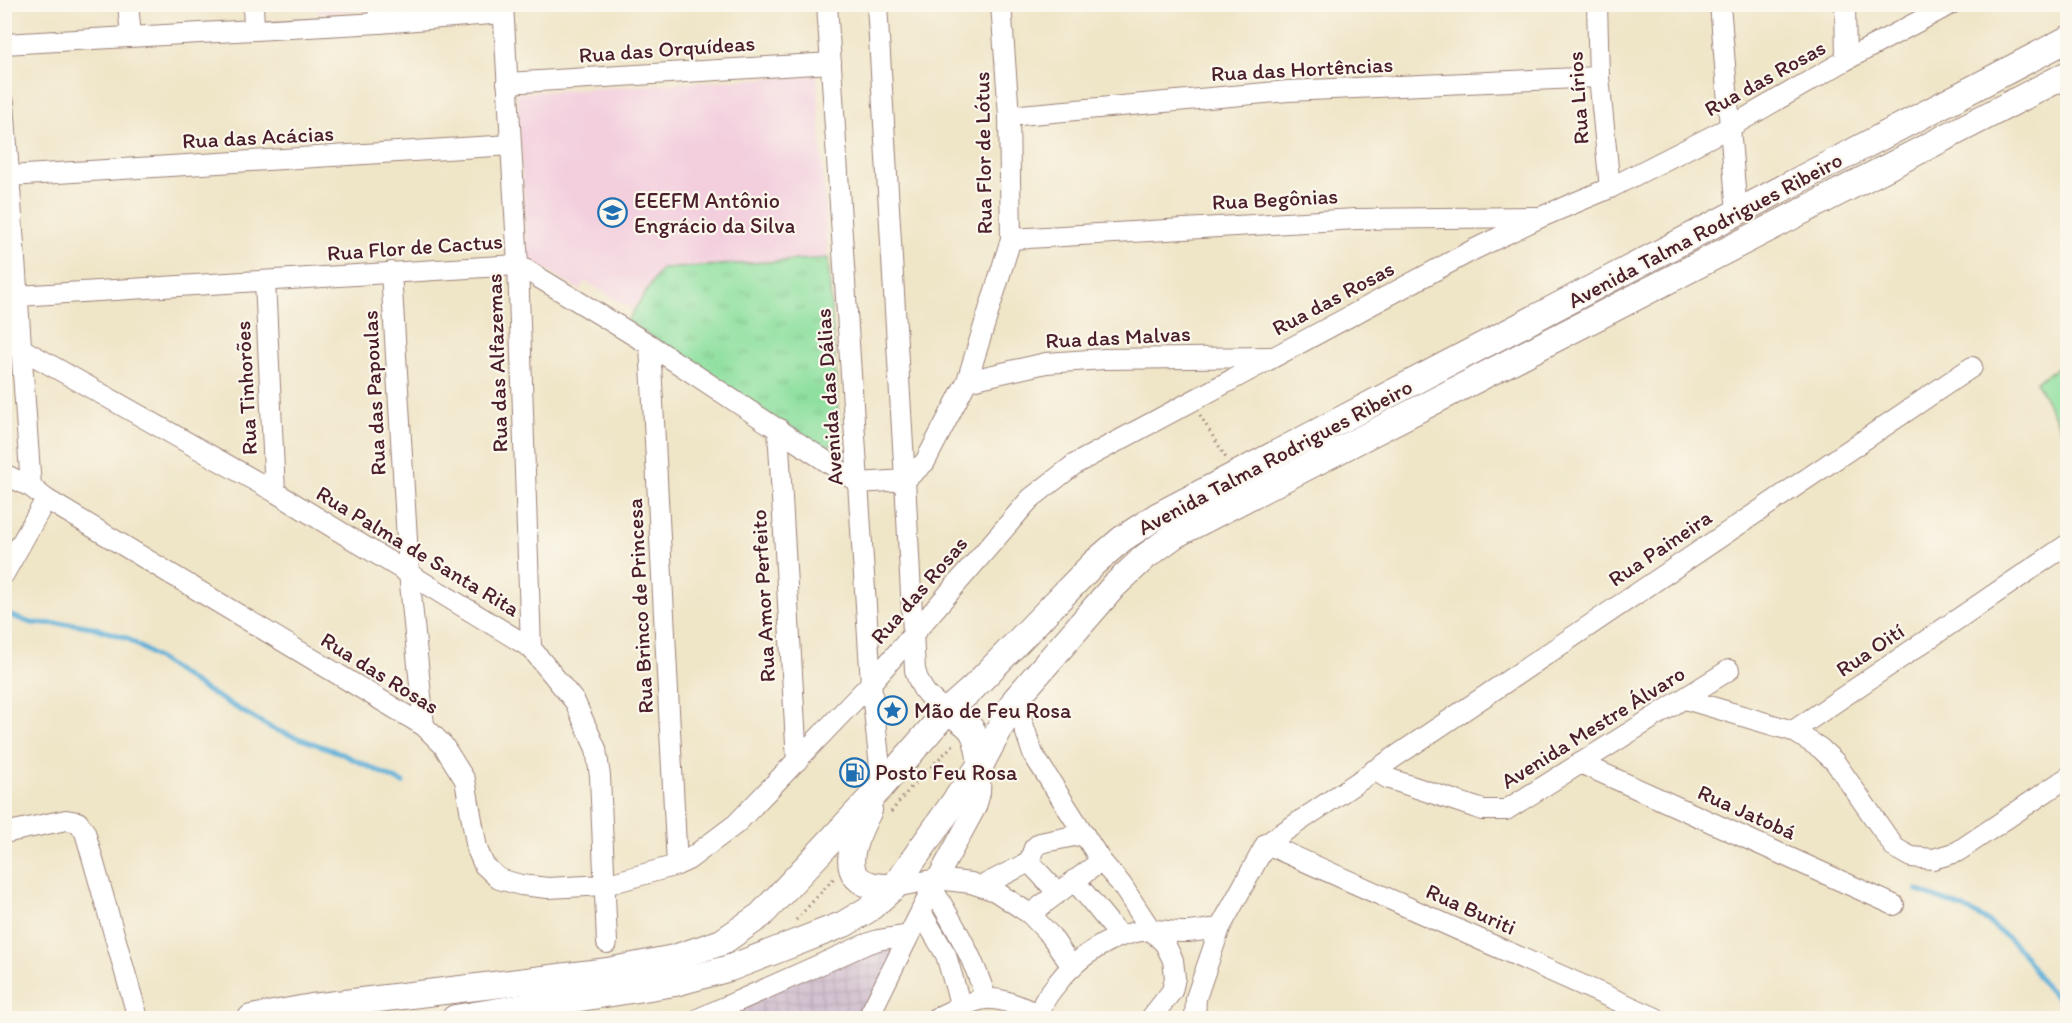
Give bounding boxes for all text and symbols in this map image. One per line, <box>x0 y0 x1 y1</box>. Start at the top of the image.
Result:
street label: Rua das Orquídeas <box>578 29 756 69</box>
street label: Rua das Rosas <box>1700 34 1830 122</box>
street label: Rua Lírios <box>1561 50 1595 146</box>
street label: Rua das Hortências <box>1210 51 1394 87</box>
street label: Rua Flor de Lótus <box>968 71 998 235</box>
street label: Rua das Acácias <box>181 120 335 154</box>
street label: Avenida Talma Rodrigues Ribeiro <box>1563 146 1847 314</box>
street label: Rua Begônias <box>1211 182 1339 216</box>
place label: EEEFM Antônio Engrácio da Silva <box>634 187 795 239</box>
school or university icon: EEEFM Antônio Engrácio da Silva <box>597 197 629 229</box>
street label: Rua Flor de Cactus <box>326 227 504 267</box>
street label: Rua das Rosas <box>1267 255 1399 341</box>
street label: Rua das Alfazemas <box>480 273 514 453</box>
street label: Avenida das Dálias <box>809 307 849 487</box>
street label: Rua das Papoulas <box>356 310 392 476</box>
street label: Rua Tinhorões <box>229 320 263 456</box>
street label: Rua das Malvas <box>1045 320 1191 354</box>
street label: Avenida Talma Rodrigues Ribeiro <box>1133 373 1417 541</box>
street label: Rua Palma de Santa Rita <box>311 479 525 623</box>
street label: Rua Brinco de Princesa <box>621 497 659 714</box>
street label: Rua Paineira <box>1603 503 1717 592</box>
street label: Rua Amor Perfeito <box>745 509 781 683</box>
street label: Rua das Rosas <box>865 530 973 650</box>
street label: Rua Oití <box>1831 617 1910 683</box>
street label: Rua das Rosas <box>316 626 444 720</box>
street label: Avenida Mestre Álvaro <box>1496 659 1690 795</box>
place icon: Mão de Feu Rosa <box>877 694 909 726</box>
place label: Mão de Feu Rosa <box>914 697 1072 724</box>
fuel station icon: Posto Feu Rosa <box>838 756 870 788</box>
place label: Posto Feu Rosa <box>875 759 1018 786</box>
street label: Rua Jatobá <box>1693 778 1801 846</box>
street label: Rua Buriti <box>1422 877 1520 941</box>

